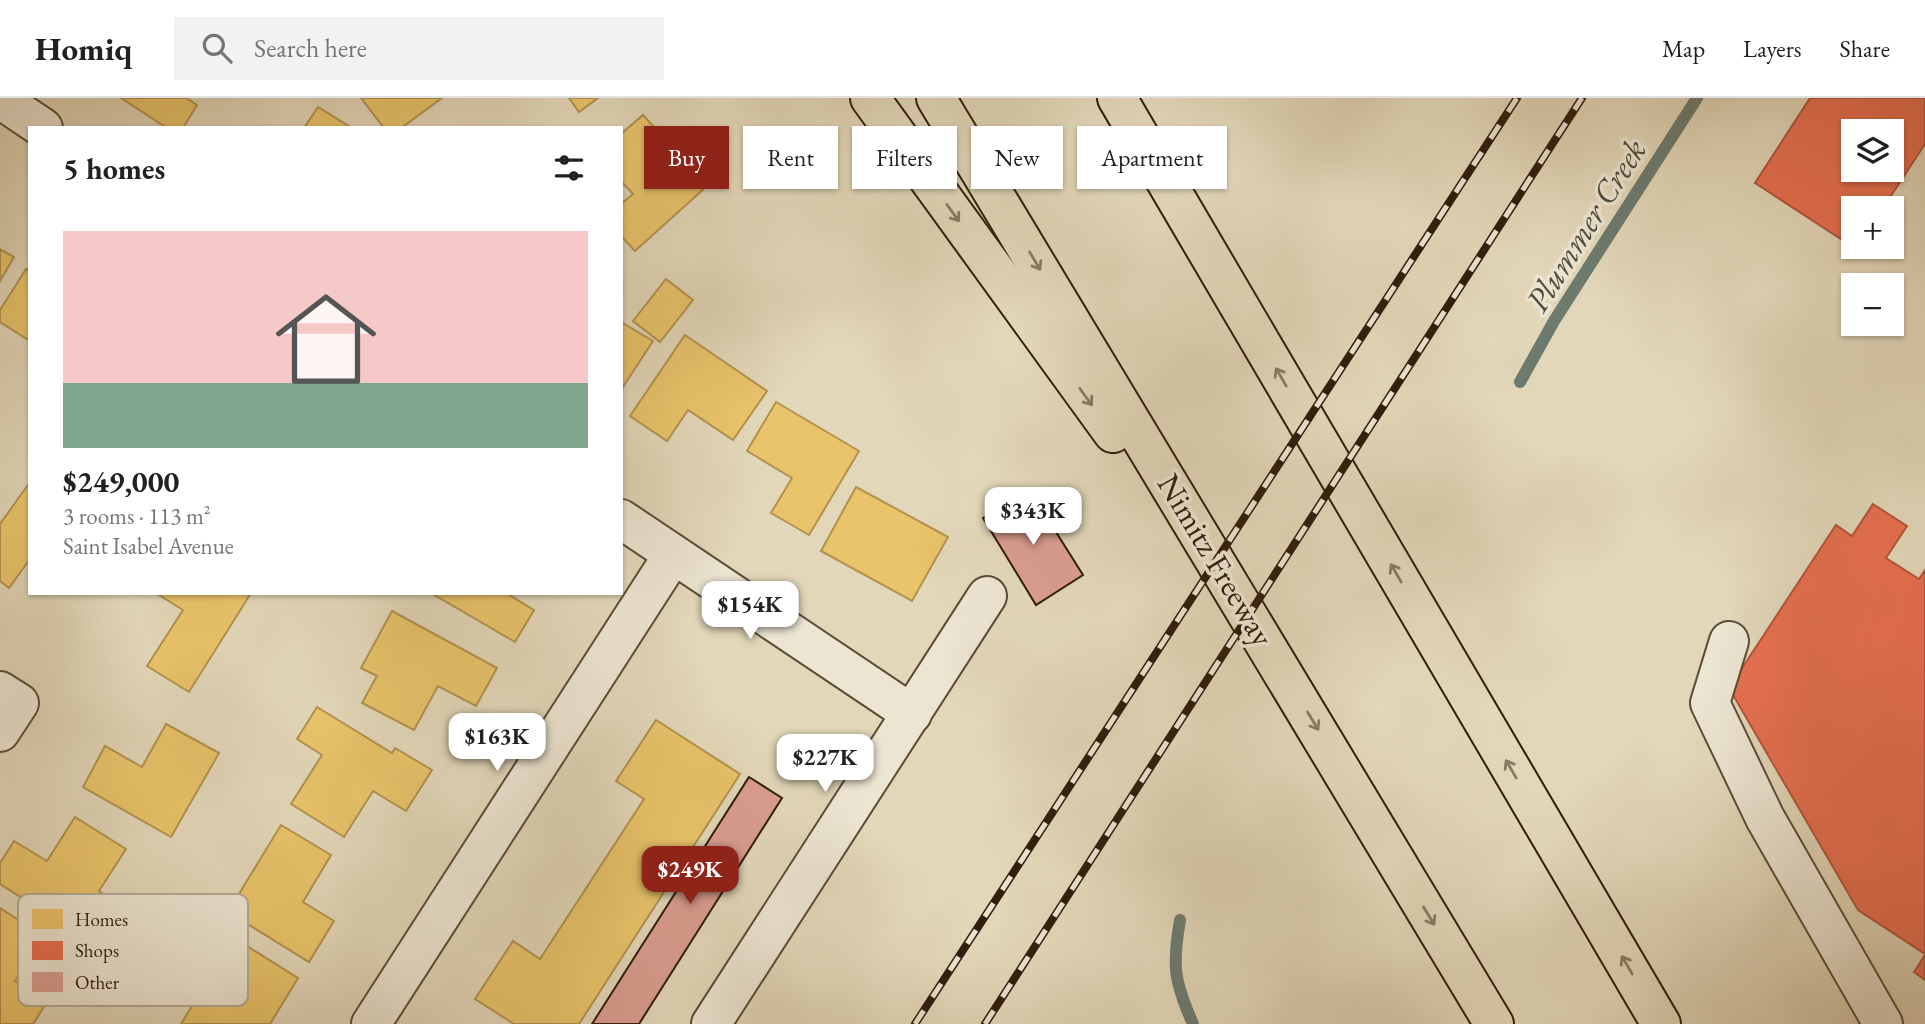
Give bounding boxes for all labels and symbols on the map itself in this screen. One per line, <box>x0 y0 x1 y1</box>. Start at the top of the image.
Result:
water label: Plummer Creek <box>1515 131 1656 320</box>
one-way arrow <box>946 203 960 222</box>
one-way arrow <box>1028 251 1042 271</box>
one-way arrow <box>1273 367 1287 387</box>
one-way arrow <box>1079 387 1094 406</box>
street label: Nimitz Freeway <box>1148 466 1284 655</box>
pin: $343K <box>984 488 1082 547</box>
one-way arrow <box>1389 563 1402 584</box>
pin: $154K <box>701 582 799 641</box>
one-way arrow <box>1306 710 1320 730</box>
pin: $163K <box>448 714 546 773</box>
pin: $227K <box>776 734 874 794</box>
one-way arrow <box>1504 760 1518 780</box>
pin: $249K <box>641 846 739 906</box>
legend <box>18 894 248 1006</box>
one-way arrow <box>1423 905 1437 925</box>
text: Homes <box>75 907 128 932</box>
text: Shops <box>75 938 119 963</box>
one-way arrow <box>1619 956 1633 976</box>
text: Other <box>75 970 120 995</box>

